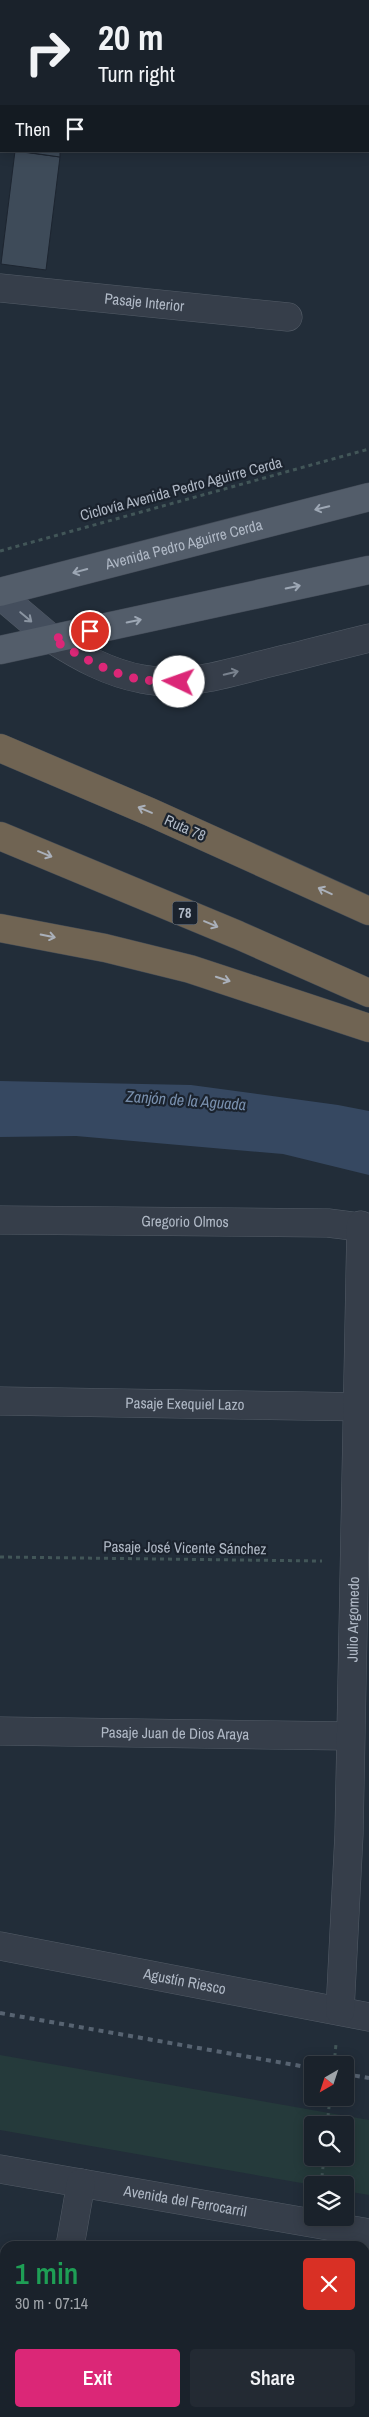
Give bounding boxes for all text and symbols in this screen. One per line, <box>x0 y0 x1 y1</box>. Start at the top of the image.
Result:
text: 20 m <box>98 14 163 61</box>
icon: right <box>15 20 80 85</box>
text: Turn right <box>98 59 175 89</box>
icon: arrive <box>61 115 89 143</box>
text: Then <box>15 116 51 142</box>
street label: Pasaje Interior <box>103 288 185 316</box>
street label: Ciclovía Avenida Pedro Aguirre Cerda <box>78 451 284 526</box>
one-way arrow <box>314 504 330 513</box>
street label: Avenida Pedro Aguirre Cerda <box>102 514 265 575</box>
one-way arrow <box>72 567 88 577</box>
one-way arrow <box>284 582 300 591</box>
pin <box>69 610 111 652</box>
one-way arrow <box>19 611 32 622</box>
one-way arrow <box>126 616 142 625</box>
icon: arrive <box>76 617 104 645</box>
position arrow <box>152 655 204 707</box>
one-way arrow <box>222 668 238 677</box>
one-way arrow <box>138 805 153 815</box>
street label: Ruta 78 <box>161 809 209 846</box>
one-way arrow <box>37 850 52 859</box>
one-way arrow <box>318 886 333 895</box>
road number: 78 <box>172 901 198 924</box>
one-way arrow <box>203 919 218 929</box>
one-way arrow <box>40 932 56 942</box>
one-way arrow <box>214 975 230 985</box>
water label: Zanjón de la Aguada <box>124 1085 247 1115</box>
street label: Gregorio Olmos <box>141 1210 229 1232</box>
street label: Pasaje Exequiel Lazo <box>125 1392 245 1415</box>
street label: Pasaje José Vicente Sánchez <box>103 1536 267 1559</box>
street label: Julio Argomedo <box>341 1576 364 1662</box>
street label: Pasaje Juan de Dios Araya <box>101 1721 250 1745</box>
street label: Agustín Riesco <box>141 1963 228 1999</box>
north arrow <box>304 2056 354 2106</box>
map controls <box>304 2056 354 2226</box>
button: search <box>304 2116 354 2166</box>
button: layers <box>304 2176 354 2226</box>
street label: Avenida del Ferrocarril <box>121 2179 248 2222</box>
text: 1 min <box>15 2253 78 2293</box>
button: close <box>303 2258 355 2310</box>
text: 30 m · 07:14 <box>15 2292 88 2314</box>
button: Exit <box>15 2349 180 2407</box>
button: Share <box>190 2349 355 2407</box>

